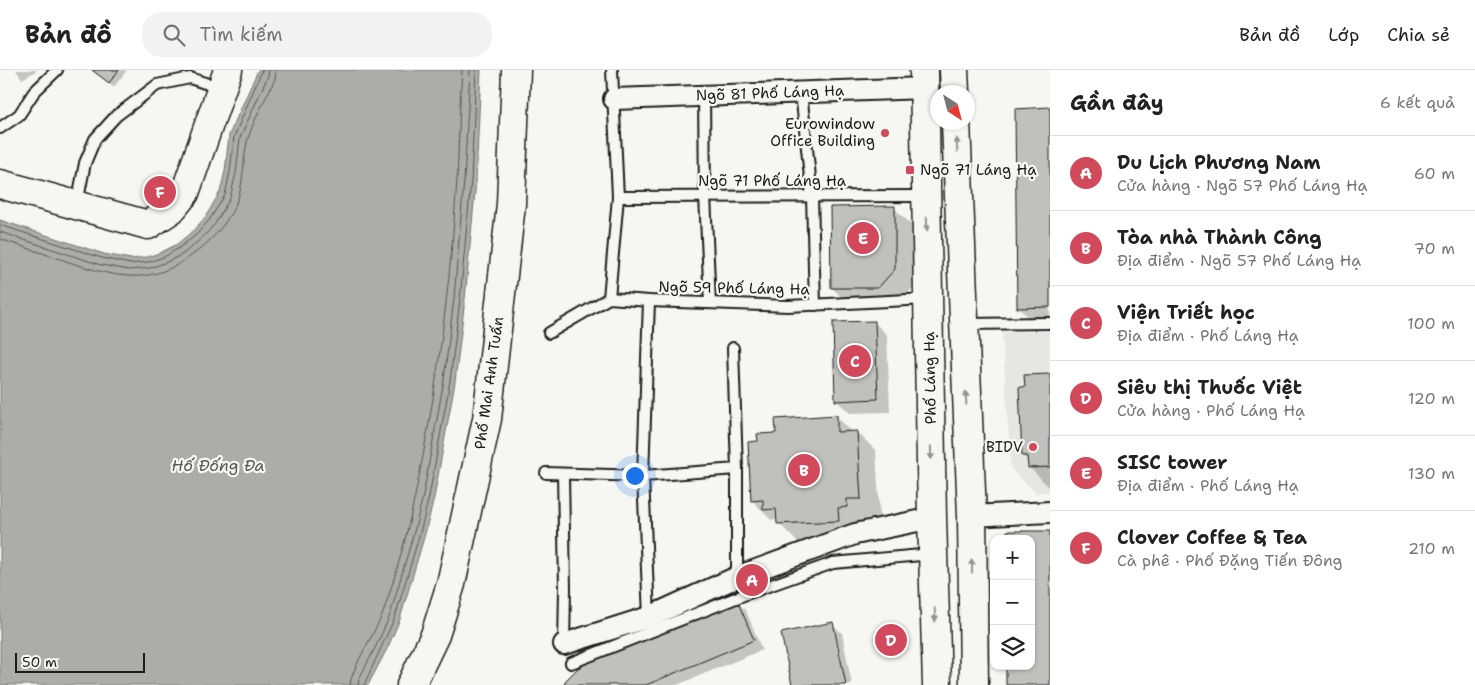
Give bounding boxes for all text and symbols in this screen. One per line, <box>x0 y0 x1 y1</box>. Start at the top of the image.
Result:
search box <box>142 12 492 57</box>
text: Bản đồ <box>25 19 112 51</box>
icon: search <box>160 21 188 49</box>
text: Tìm kiếm <box>200 22 283 47</box>
text: Bản đồ <box>1239 23 1300 47</box>
text: Lớp <box>1328 23 1359 47</box>
text: Chia sẻ <box>1387 23 1450 47</box>
street label: Ngõ 81 Phố Láng Hạ <box>695 80 845 106</box>
north arrow <box>930 85 975 130</box>
text: Gần đây <box>1070 89 1164 117</box>
text: 6 kết quả <box>1380 92 1455 113</box>
place label: Eurowindow Office Building <box>770 114 875 151</box>
marker: Eurowindow Office Building <box>879 127 891 139</box>
one-way arrow <box>953 137 961 153</box>
text: Du Lịch Phương Nam <box>1117 150 1320 175</box>
place label: Ngõ 71 Láng Hạ <box>920 160 1037 180</box>
text: A <box>1080 163 1092 184</box>
text: 60 m <box>1414 163 1455 184</box>
marker: Ngõ 71 Láng Hạ <box>904 164 916 176</box>
street label: Ngõ 71 Phố Láng Hạ <box>698 171 847 191</box>
pin: F <box>144 173 176 211</box>
text: Cửa hàng · Ngõ 57 Phố Láng Hạ <box>1117 175 1367 196</box>
one-way arrow <box>923 216 931 232</box>
pin: E <box>847 219 879 257</box>
text: Tòa nhà Thành Công <box>1117 225 1322 250</box>
text: B <box>1081 238 1091 259</box>
text: 70 m <box>1414 238 1455 259</box>
text: Địa điểm · Ngõ 57 Phố Láng Hạ <box>1117 250 1361 271</box>
street label: Ngõ 59 Phố Láng Hạ <box>658 277 810 299</box>
text: Viện Triết học <box>1117 300 1255 325</box>
text: C <box>1081 313 1091 334</box>
text: 100 m <box>1407 313 1455 334</box>
street label: Phố Mai Anh Tuấn <box>470 315 508 451</box>
text: Địa điểm · Phố Láng Hạ <box>1117 325 1299 346</box>
street label: Phố Láng Hạ <box>919 331 941 424</box>
pin: C <box>839 342 871 380</box>
text: Siêu thị Thuốc Việt <box>1117 375 1302 400</box>
text: D <box>1080 388 1092 409</box>
text: 120 m <box>1408 388 1455 409</box>
one-way arrow <box>962 389 970 405</box>
text: Cửa hàng · Phố Láng Hạ <box>1117 400 1305 421</box>
place label: BIDV <box>986 437 1023 457</box>
marker: BIDV <box>1027 441 1039 453</box>
one-way arrow <box>927 445 935 461</box>
text: SISC tower <box>1117 450 1227 475</box>
pin: B <box>788 451 820 489</box>
water label: Hố Đống Đa <box>172 455 265 476</box>
your location <box>622 463 648 489</box>
text: E <box>1081 463 1091 484</box>
text: 130 m <box>1408 463 1455 484</box>
text: Địa điểm · Phố Láng Hạ <box>1117 475 1299 496</box>
text: Clover Coffee & Tea <box>1117 525 1307 550</box>
map controls <box>990 535 1035 670</box>
button: + <box>990 535 1035 580</box>
text: F <box>1081 538 1091 559</box>
text: 210 m <box>1408 538 1455 559</box>
text: Cà phê · Phố Đặng Tiến Đông <box>1117 550 1342 571</box>
one-way arrow <box>968 558 976 574</box>
pin: A <box>736 561 768 599</box>
button: − <box>990 580 1035 625</box>
one-way arrow <box>931 608 939 624</box>
pin: D <box>875 621 907 659</box>
button: layers <box>990 625 1035 670</box>
scale bar <box>15 650 145 673</box>
text: 50 m <box>22 653 57 671</box>

